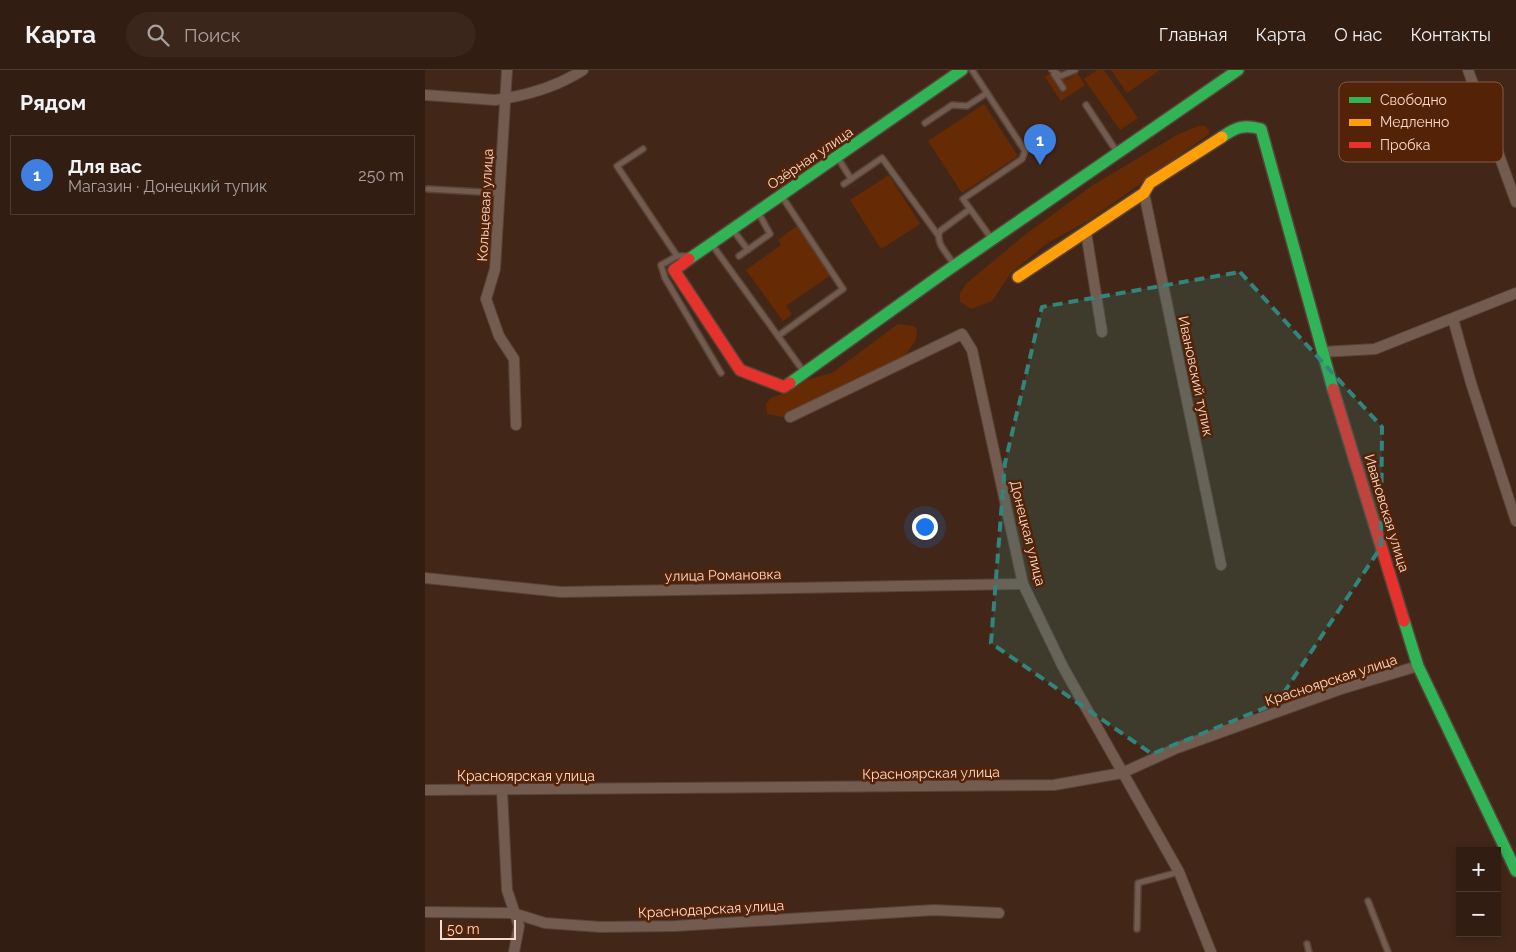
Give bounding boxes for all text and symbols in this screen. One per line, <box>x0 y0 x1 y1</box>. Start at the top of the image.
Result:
search box <box>126 12 476 57</box>
text: Карта <box>25 20 96 49</box>
icon: search <box>144 21 172 49</box>
text: Поиск <box>184 24 241 46</box>
text: Главная <box>1159 24 1227 45</box>
text: Карта <box>1255 24 1306 45</box>
text: О нас <box>1334 24 1382 45</box>
text: Контакты <box>1410 24 1491 45</box>
legend <box>1339 82 1503 162</box>
text: Рядом <box>20 90 86 115</box>
text: Свободно <box>1380 92 1447 108</box>
text: Медленно <box>1380 114 1449 130</box>
street label: Озёрная улица <box>764 124 856 192</box>
pin: 1 <box>1024 124 1056 165</box>
text: Пробка <box>1380 137 1430 153</box>
street label: Кольцевая улица <box>474 148 496 262</box>
text: Для вас <box>68 155 142 177</box>
text: 1 <box>33 166 41 185</box>
text: 250 m <box>358 166 404 185</box>
text: Магазин · Донецкий тупик <box>68 177 267 196</box>
street label: Ивановский тупик <box>1175 314 1217 438</box>
street label: Ивановская улица <box>1361 452 1413 574</box>
street label: Донецкая улица <box>1007 479 1049 587</box>
your location <box>912 514 938 540</box>
street label: улица Романовка <box>665 566 781 584</box>
street label: Красноярская улица <box>1263 651 1399 709</box>
street label: Красноярская улица <box>862 764 1000 782</box>
street label: Красноярская улица <box>457 768 595 784</box>
map controls <box>1456 847 1501 937</box>
button: + <box>1456 847 1501 892</box>
button: − <box>1456 892 1501 937</box>
street label: Краснодарская улица <box>638 897 784 921</box>
scale bar <box>440 917 516 940</box>
text: 50 m <box>447 921 480 937</box>

